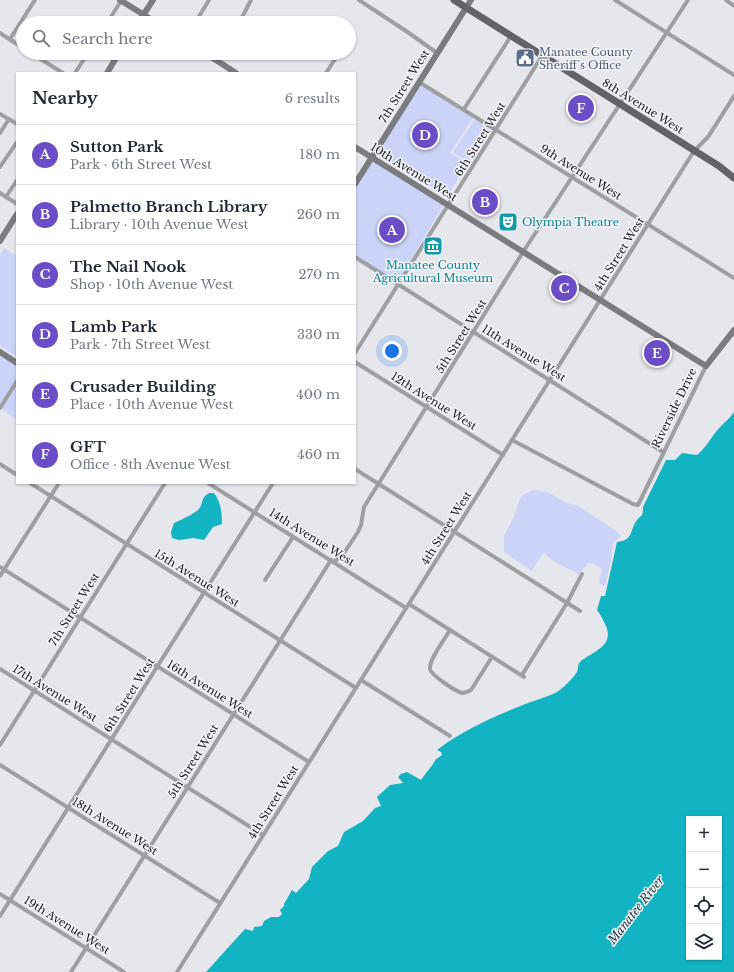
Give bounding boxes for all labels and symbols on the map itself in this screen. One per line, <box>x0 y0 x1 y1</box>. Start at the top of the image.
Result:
place label: Manatee County Sheriff's Office <box>539 45 633 72</box>
street label: 7th Street West <box>376 46 433 125</box>
public building icon: Manatee County Sheriff's Office <box>514 47 536 69</box>
street label: 8th Avenue West <box>600 75 687 137</box>
pin: F <box>568 93 594 123</box>
street label: 6th Street West <box>451 98 509 179</box>
pin: D <box>412 120 438 150</box>
street label: 10th Avenue West <box>368 140 461 205</box>
street label: 9th Avenue West <box>538 141 625 203</box>
pin: B <box>472 187 498 217</box>
theatre icon: Olympia Theatre <box>497 211 519 233</box>
street label: 4th Street West <box>591 214 648 294</box>
pin: A <box>379 215 405 245</box>
place label: Olympia Theatre <box>522 215 619 229</box>
museum icon: Manatee County Agricultural Museum <box>422 235 444 257</box>
place label: Manatee County Agricultural Museum <box>372 258 493 285</box>
pin: C <box>551 273 577 303</box>
street label: 5th Street West <box>433 296 490 376</box>
street label: 11th Avenue West <box>479 322 569 385</box>
pin: E <box>644 338 670 368</box>
your location <box>382 341 402 361</box>
street label: Riverside Drive <box>649 366 699 450</box>
street label: 12th Avenue West <box>389 369 480 433</box>
street label: 4th Street West <box>418 488 475 568</box>
street label: 14th Avenue West <box>267 505 358 569</box>
street label: 15th Avenue West <box>152 546 243 610</box>
street label: 7th Street West <box>46 569 103 648</box>
street label: 6th Street West <box>100 654 158 735</box>
street label: 16th Avenue West <box>164 657 256 721</box>
street label: 17th Avenue West <box>10 661 101 725</box>
street label: 5th Street West <box>165 721 222 801</box>
street label: 4th Street West <box>245 762 302 842</box>
street label: 18th Avenue West <box>70 794 161 858</box>
water label: Manatee River <box>604 872 667 948</box>
street label: 19th Avenue West <box>21 893 113 957</box>

